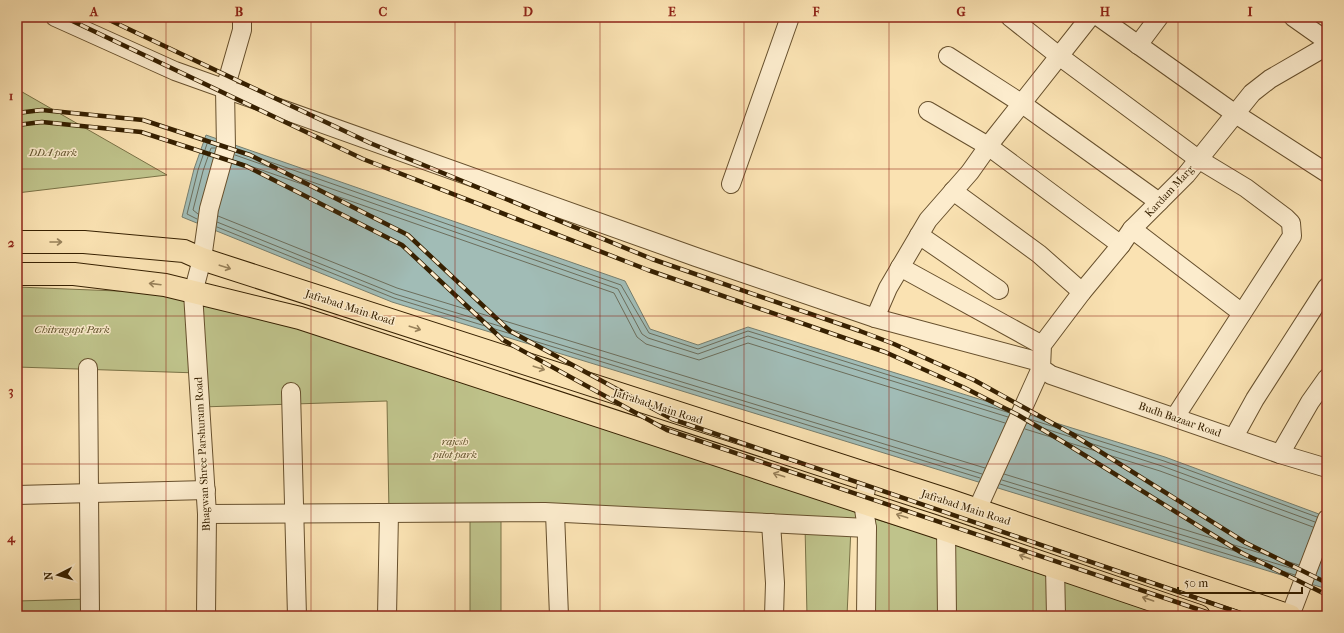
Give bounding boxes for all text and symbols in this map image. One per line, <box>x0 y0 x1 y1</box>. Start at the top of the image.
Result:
text: A <box>89 4 99 19</box>
text: B <box>235 4 244 19</box>
text: C <box>379 4 388 19</box>
text: D <box>523 4 533 19</box>
text: E <box>668 4 676 19</box>
text: F <box>812 4 820 19</box>
text: G <box>956 4 966 19</box>
text: H <box>1100 4 1111 19</box>
text: I <box>1247 4 1253 19</box>
text: 1 <box>9 88 14 103</box>
park label: DDA park <box>28 146 77 159</box>
street label: Kardam Marg <box>1142 163 1197 220</box>
text: 2 <box>8 235 15 250</box>
one-way arrow <box>49 238 62 246</box>
one-way arrow <box>218 264 231 271</box>
one-way arrow <box>149 280 162 287</box>
street label: Jafrabad Main Road <box>303 287 397 328</box>
park label: Chitragupt Park <box>34 323 110 336</box>
one-way arrow <box>408 325 421 332</box>
one-way arrow <box>532 365 545 372</box>
street label: Bhagwan Shree Parshuram Road <box>192 376 213 531</box>
text: 3 <box>8 383 14 399</box>
street label: Jafrabad Main Road <box>611 386 705 427</box>
street label: Budh Bazaar Road <box>1137 399 1224 440</box>
park label: rajesh pilot park <box>431 435 477 461</box>
one-way arrow <box>772 471 785 478</box>
street label: Jafrabad Main Road <box>919 487 1013 528</box>
one-way arrow <box>897 511 909 519</box>
text: 4 <box>6 530 16 546</box>
one-way arrow <box>1020 553 1032 561</box>
north arrow <box>38 555 78 595</box>
scale bar <box>1178 569 1302 595</box>
text: N <box>42 571 55 581</box>
text: 50 m <box>1184 576 1208 590</box>
one-way arrow <box>1142 595 1155 602</box>

